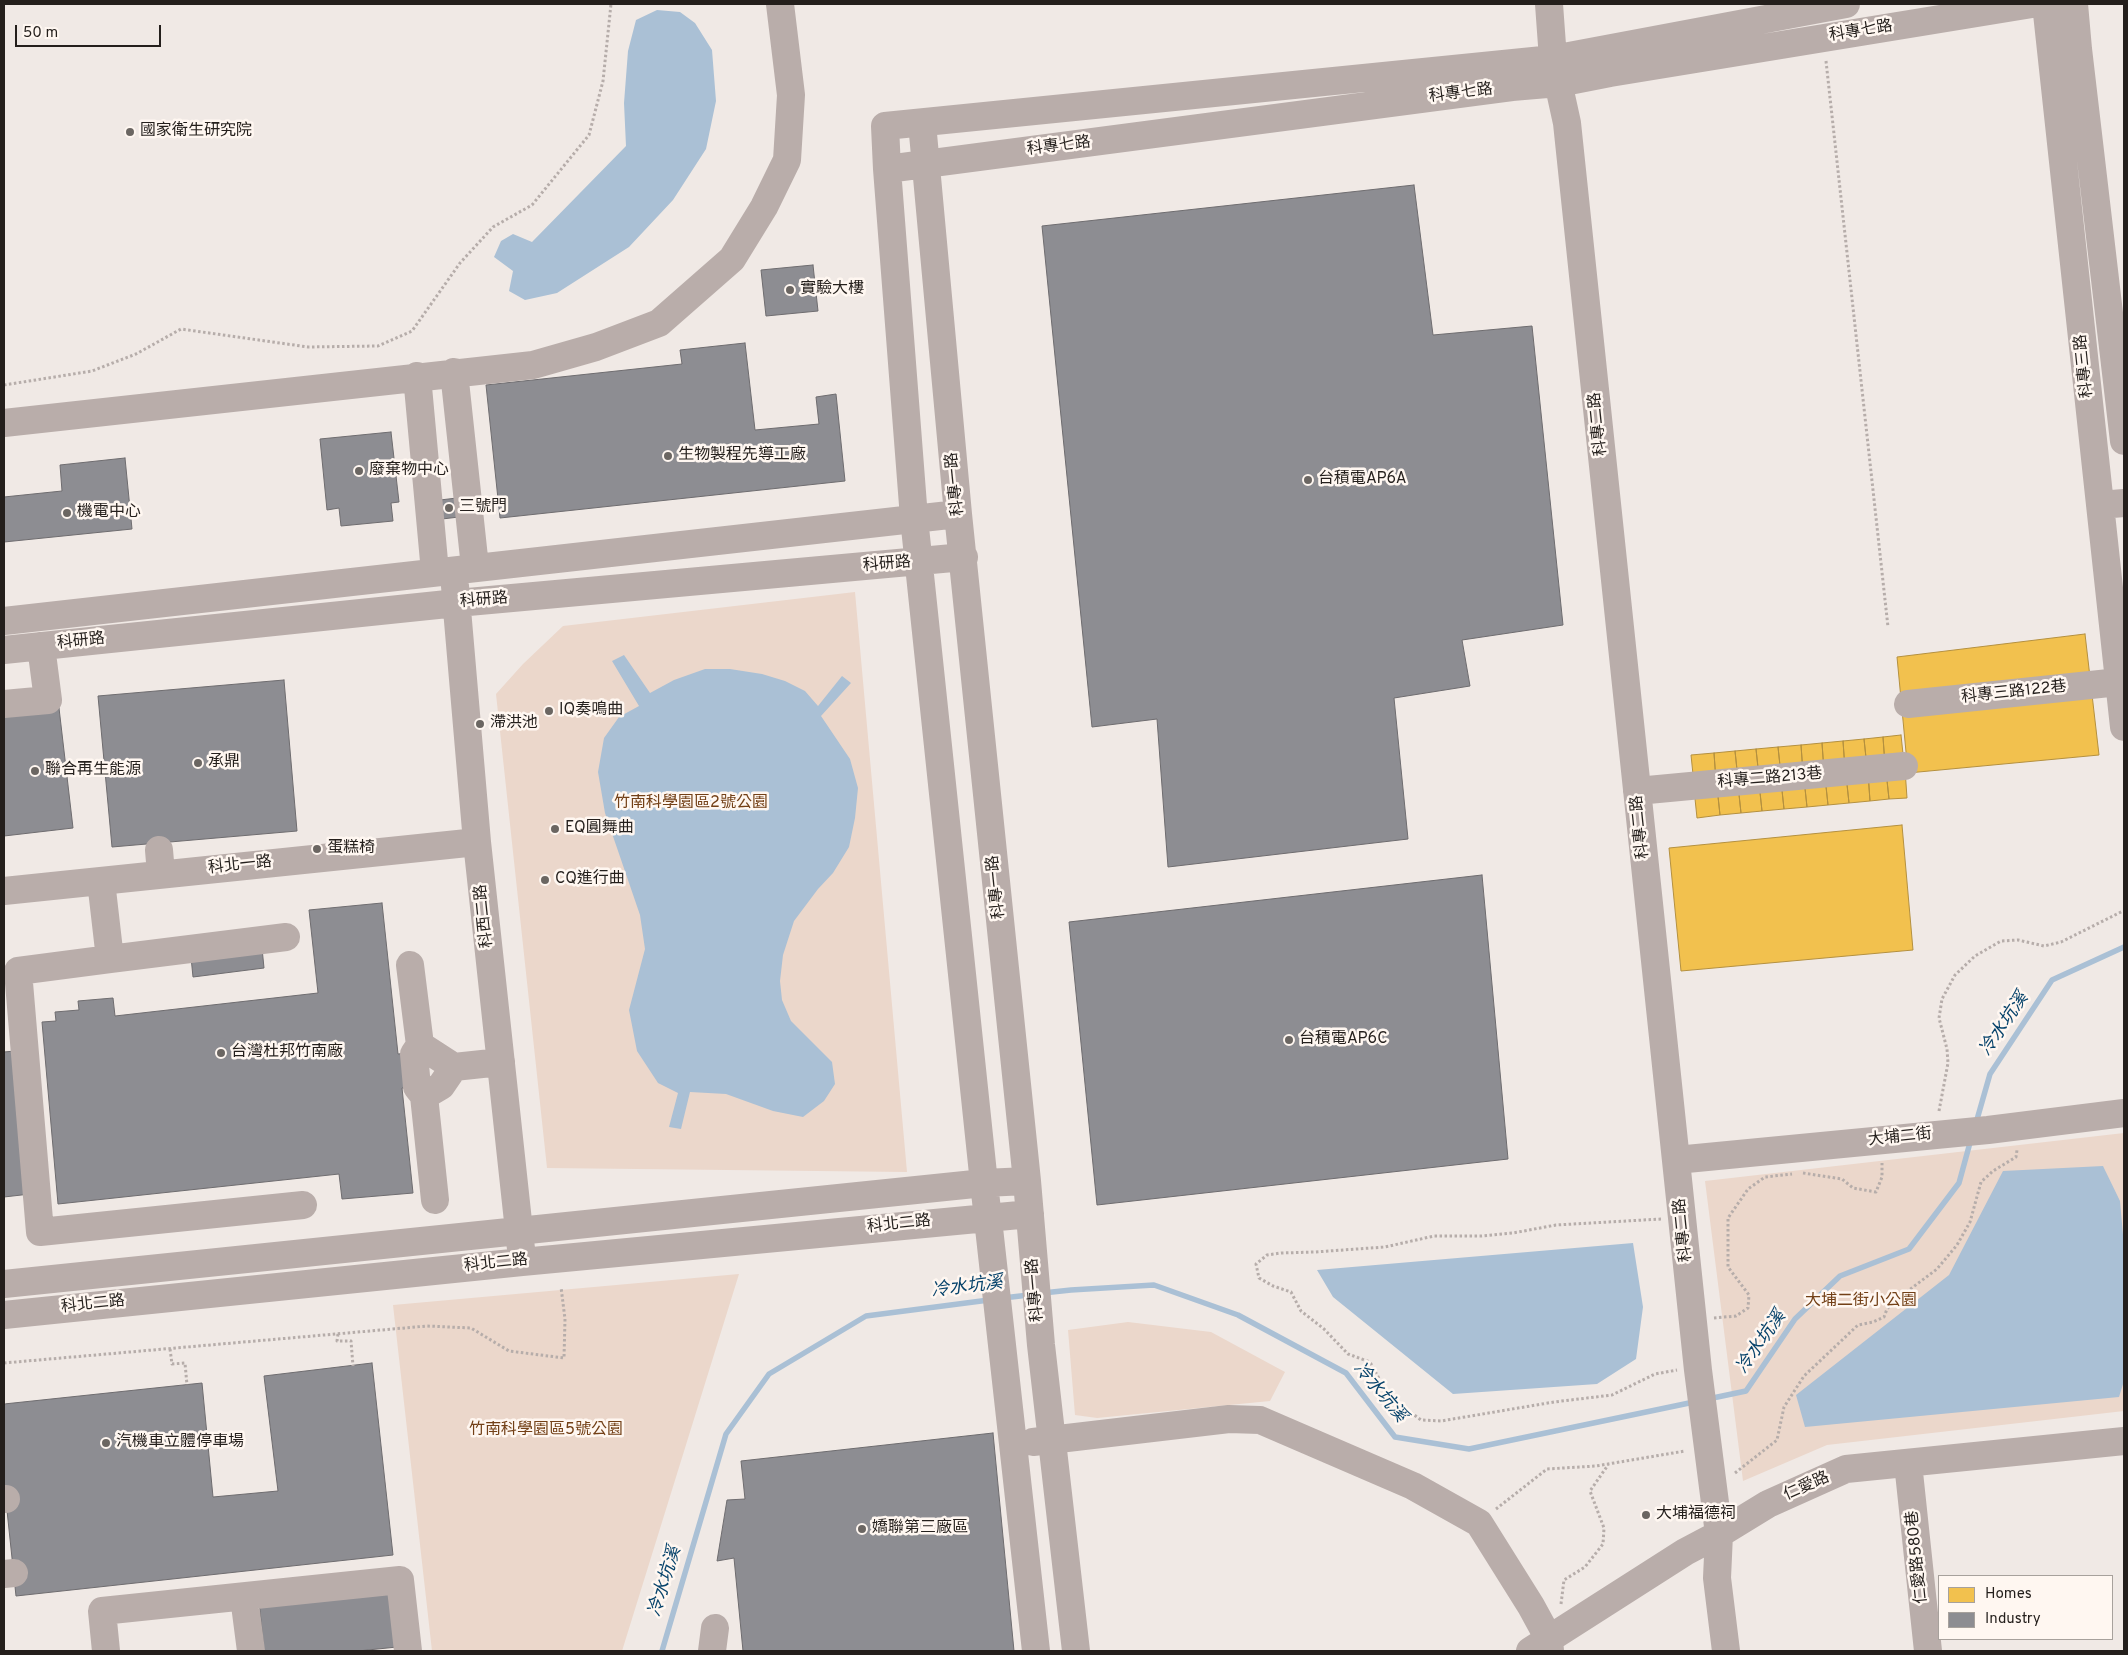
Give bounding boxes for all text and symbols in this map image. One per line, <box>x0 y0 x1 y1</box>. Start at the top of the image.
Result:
scale bar <box>18 15 164 47</box>
street label: 科專七路 <box>1828 18 1894 46</box>
text: 50 m <box>23 24 58 43</box>
street label: 科專七路 <box>1428 81 1494 107</box>
place label: 國家衛生研究院 <box>140 122 252 142</box>
marker: 國家衛生研究院 <box>124 126 136 138</box>
street label: 科專七路 <box>1026 134 1092 160</box>
place label: 實驗大樓 <box>800 280 864 300</box>
marker: 實驗大樓 <box>784 284 796 296</box>
street label: 科專三路 <box>2072 333 2098 399</box>
street label: 科專二路 <box>1586 391 1612 457</box>
place label: 生物製程先導工廠 <box>678 446 806 466</box>
marker: 生物製程先導工廠 <box>662 450 674 462</box>
street label: 科專一路 <box>943 451 969 517</box>
place label: 廢棄物中心 <box>369 461 449 481</box>
marker: 廢棄物中心 <box>353 465 365 477</box>
place label: 台積電AP6A <box>1318 470 1407 490</box>
marker: 台積電AP6A <box>1302 474 1314 486</box>
place label: 三號門 <box>459 498 507 518</box>
marker: 三號門 <box>443 502 455 514</box>
place label: 機電中心 <box>77 503 141 523</box>
marker: 機電中心 <box>61 507 73 519</box>
street label: 科研路 <box>862 553 912 577</box>
street label: 科研路 <box>459 589 509 613</box>
street label: 科研路 <box>56 630 106 654</box>
street label: 科專三路122巷 <box>1961 678 2067 708</box>
place label: IQ奏鳴曲 <box>559 701 623 721</box>
marker: IQ奏鳴曲 <box>543 705 555 717</box>
place label: 滯洪池 <box>490 714 538 734</box>
marker: 滯洪池 <box>474 718 486 730</box>
place label: 承鼎 <box>208 753 240 773</box>
marker: 承鼎 <box>192 757 204 769</box>
place label: 聯合再生能源 <box>45 761 141 781</box>
marker: 聯合再生能源 <box>29 765 41 777</box>
street label: 科專二路213巷 <box>1717 765 1823 793</box>
park label: 竹南科學園區2號公園 <box>614 794 768 814</box>
street label: 科專二路 <box>1628 794 1654 860</box>
place label: EQ圓舞曲 <box>565 819 634 839</box>
marker: EQ圓舞曲 <box>549 823 561 835</box>
place label: 蛋糕椅 <box>327 839 375 859</box>
marker: 蛋糕椅 <box>311 843 323 855</box>
street label: 科北一路 <box>207 853 273 879</box>
street label: 科專一路 <box>984 854 1010 920</box>
place label: CQ進行曲 <box>555 870 625 890</box>
marker: CQ進行曲 <box>539 874 551 886</box>
street label: 科西二路 <box>472 883 498 949</box>
water label: 冷水坑溪 <box>1976 989 2034 1061</box>
place label: 台積電AP6C <box>1299 1030 1388 1050</box>
marker: 台積電AP6C <box>1283 1034 1295 1046</box>
place label: 台灣杜邦竹南廠 <box>231 1043 343 1063</box>
marker: 台灣杜邦竹南廠 <box>215 1047 227 1059</box>
street label: 大埔二街 <box>1867 1125 1933 1151</box>
street label: 科專二路 <box>1671 1197 1697 1263</box>
street label: 科北二路 <box>866 1212 932 1238</box>
street label: 科北二路 <box>463 1251 529 1277</box>
street label: 科專一路 <box>1024 1257 1048 1323</box>
water label: 冷水坑溪 <box>930 1273 1004 1303</box>
street label: 科北二路 <box>60 1292 126 1318</box>
park label: 大埔二街小公園 <box>1805 1292 1917 1312</box>
water label: 冷水坑溪 <box>1733 1307 1791 1379</box>
water label: 冷水坑溪 <box>1348 1358 1410 1428</box>
park label: 竹南科學園區5號公園 <box>469 1421 623 1441</box>
place label: 汽機車立體停車場 <box>116 1433 244 1453</box>
marker: 汽機車立體停車場 <box>100 1437 112 1449</box>
street label: 仁愛路 <box>1781 1468 1833 1506</box>
place label: 大埔福德祠 <box>1656 1505 1736 1525</box>
marker: 大埔福德祠 <box>1640 1509 1652 1521</box>
street label: 仁愛路580巷 <box>1904 1509 1932 1605</box>
place label: 嬌聯第三廠區 <box>872 1519 968 1539</box>
marker: 嬌聯第三廠區 <box>856 1523 868 1535</box>
water label: 冷水坑溪 <box>645 1544 687 1620</box>
legend <box>1938 1575 2113 1640</box>
text: Homes <box>1985 1585 2032 1604</box>
text: Industry <box>1985 1610 2041 1629</box>

